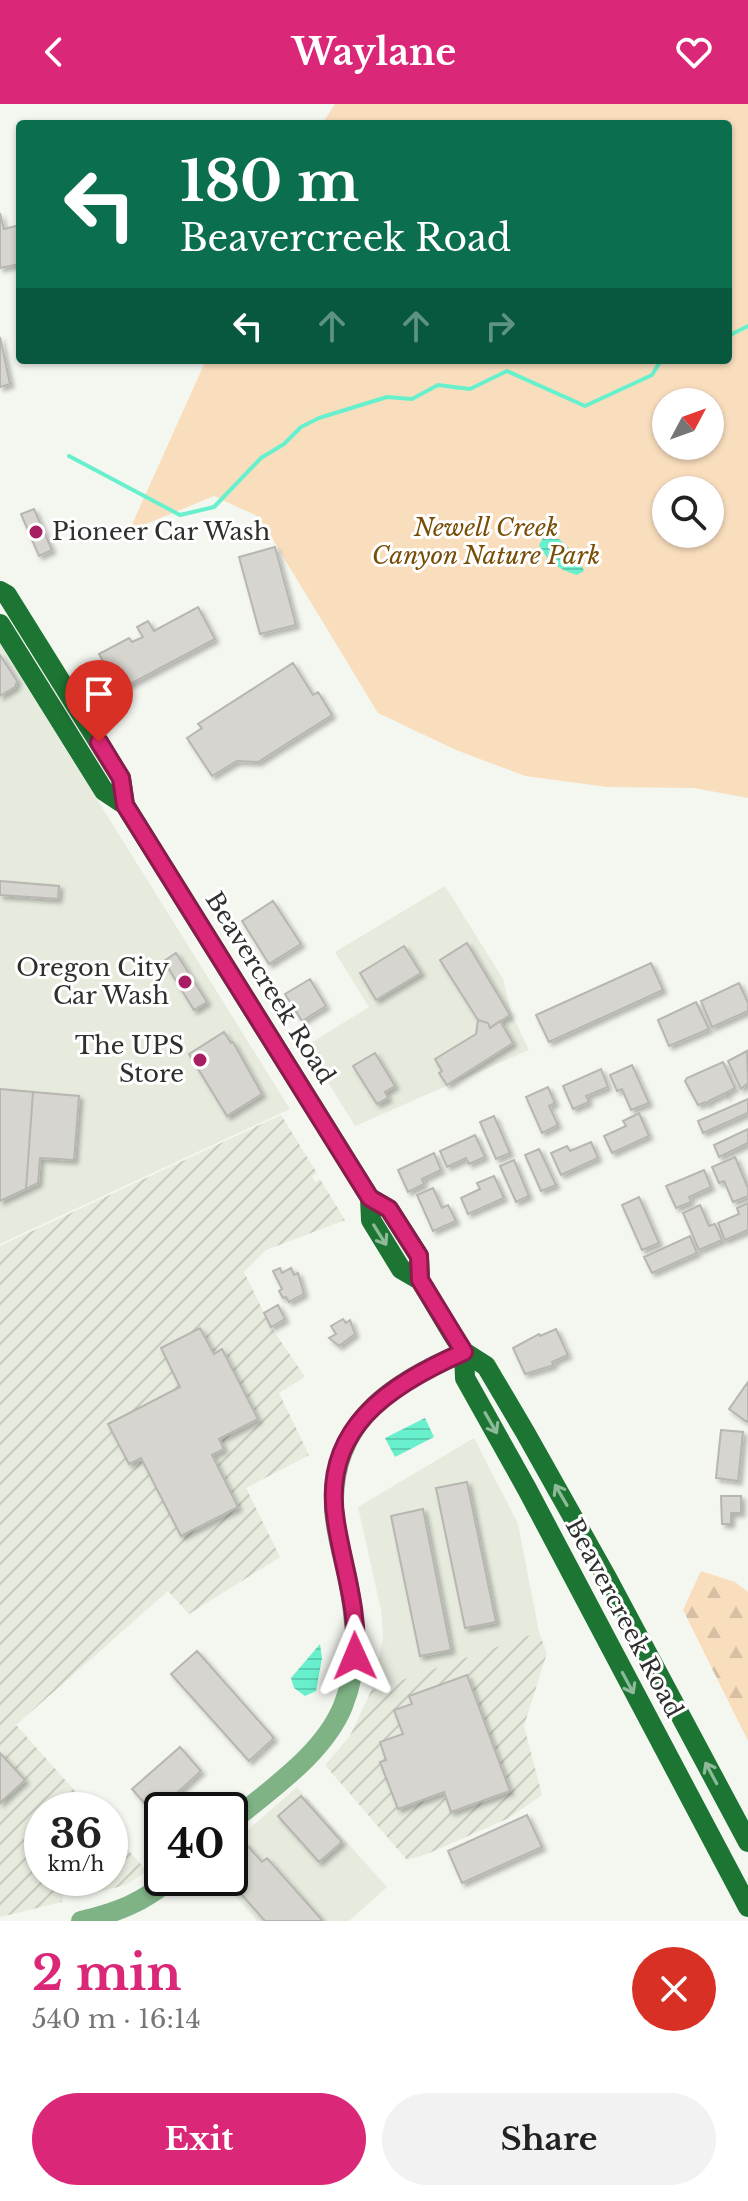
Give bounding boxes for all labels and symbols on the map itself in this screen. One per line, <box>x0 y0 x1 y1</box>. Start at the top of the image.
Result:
north arrow <box>652 388 724 460</box>
park label: Newell Creek Canyon Nature Park <box>372 513 600 570</box>
place label: Pioneer Car Wash <box>52 517 270 546</box>
marker: Pioneer Car Wash <box>27 523 45 541</box>
pin <box>65 660 133 742</box>
street label: Beavercreek Road <box>200 886 341 1089</box>
place label: Oregon City Car Wash <box>16 953 170 1010</box>
marker: Oregon City Car Wash <box>176 973 194 991</box>
place label: The UPS Store <box>75 1031 184 1088</box>
marker: The UPS Store <box>191 1051 209 1069</box>
one-way arrow <box>372 1223 388 1246</box>
one-way arrow <box>483 1411 499 1434</box>
one-way arrow <box>553 1484 569 1507</box>
street label: Beavercreek Road <box>560 1513 689 1722</box>
position arrow <box>313 1614 397 1698</box>
one-way arrow <box>621 1671 637 1694</box>
one-way arrow <box>703 1761 719 1785</box>
speed limit sign: 40 <box>144 1792 248 1896</box>

